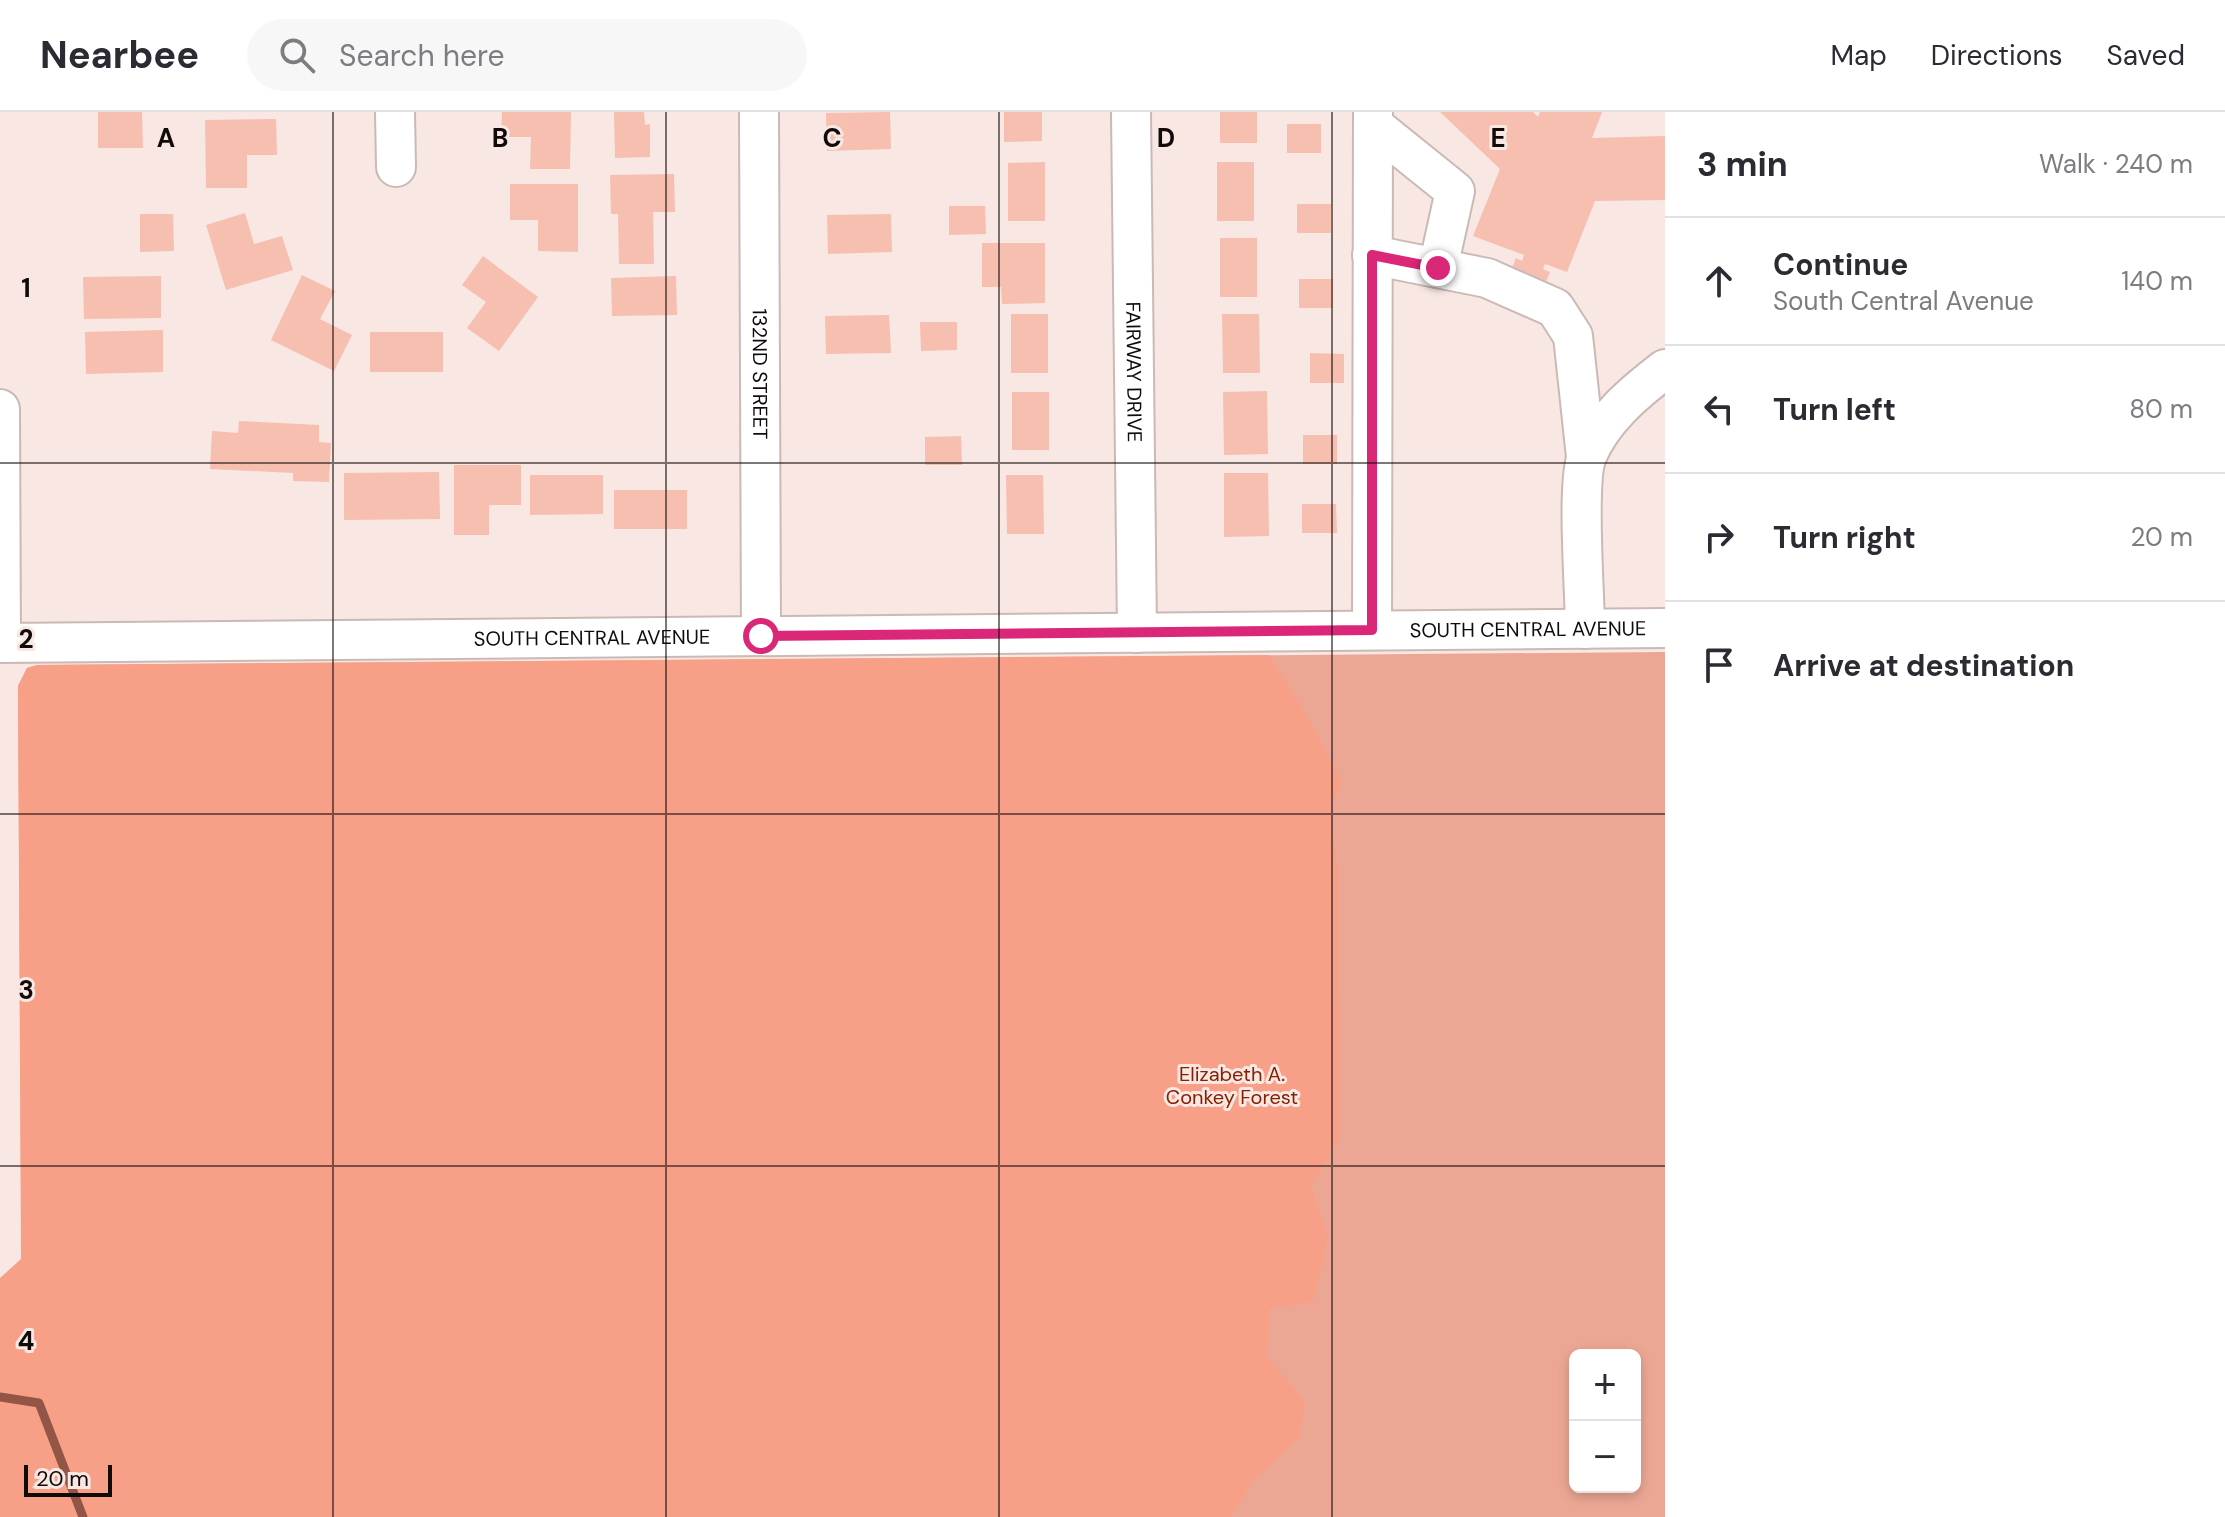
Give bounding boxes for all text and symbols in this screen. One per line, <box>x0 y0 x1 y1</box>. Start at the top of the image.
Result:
search box <box>247 19 807 91</box>
text: Nearbee <box>40 30 199 80</box>
icon: search <box>275 33 319 77</box>
text: Search here <box>339 36 505 75</box>
text: Map <box>1830 37 1887 74</box>
text: Directions <box>1931 37 2063 74</box>
text: Saved <box>2107 37 2185 74</box>
text: A <box>157 121 175 155</box>
text: B <box>492 121 508 155</box>
text: C <box>822 121 842 155</box>
text: D <box>1157 121 1175 155</box>
text: E <box>1490 121 1506 155</box>
text: 3 min <box>1697 142 1788 187</box>
text: Walk · 240 m <box>2039 147 2193 181</box>
text: Continue <box>1773 245 1908 284</box>
route end <box>1420 250 1456 286</box>
icon: ahead <box>1697 259 1741 303</box>
text: 140 m <box>2121 264 2193 298</box>
text: 1 <box>21 271 31 305</box>
text: South Central Avenue <box>1773 284 2034 318</box>
street label: FAIRWAY DRIVE <box>1120 302 1148 442</box>
street label: 132ND STREET <box>747 309 773 439</box>
icon: left <box>1697 387 1741 431</box>
text: Turn left <box>1773 390 1896 429</box>
text: 80 m <box>2129 392 2193 426</box>
icon: right <box>1697 515 1741 559</box>
text: Turn right <box>1773 518 1916 557</box>
text: 20 m <box>2130 520 2193 554</box>
street label: SOUTH CENTRAL AVENUE <box>1410 615 1646 643</box>
route start <box>743 618 779 654</box>
text: 2 <box>18 622 34 656</box>
street label: SOUTH CENTRAL AVENUE <box>474 624 710 652</box>
icon: arrive <box>1697 643 1741 687</box>
text: Arrive at destination <box>1773 646 2074 685</box>
text: 3 <box>18 973 34 1007</box>
park label: Elizabeth A. Conkey Forest <box>1166 1061 1298 1110</box>
text: 4 <box>18 1324 34 1358</box>
map controls <box>1569 1349 1641 1493</box>
button: + <box>1569 1349 1641 1421</box>
button: − <box>1569 1421 1641 1493</box>
scale bar <box>24 1461 112 1497</box>
text: 20 m <box>36 1464 89 1493</box>

